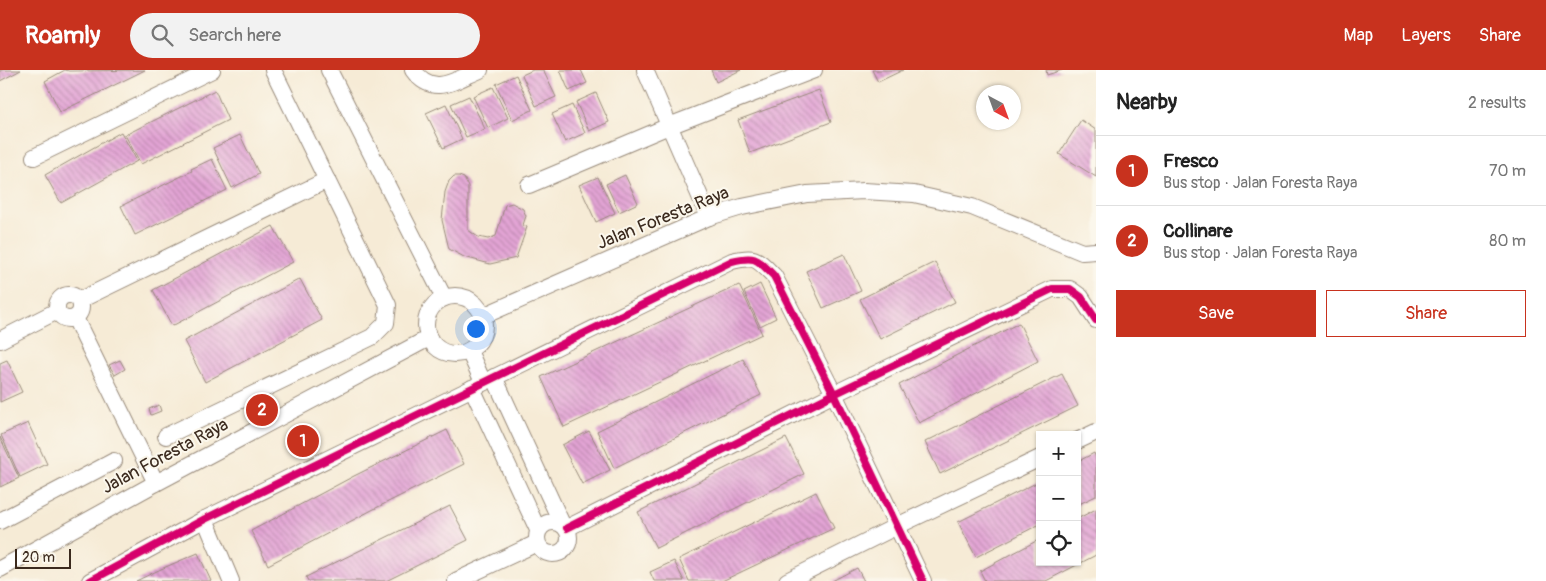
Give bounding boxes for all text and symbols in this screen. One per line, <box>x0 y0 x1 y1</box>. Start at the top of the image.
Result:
search box <box>130 13 480 58</box>
text: Roamly <box>25 21 100 50</box>
icon: search <box>148 21 176 49</box>
text: Search here <box>188 23 281 47</box>
text: Map <box>1344 24 1373 47</box>
text: Layers <box>1401 24 1451 47</box>
text: Share <box>1479 24 1521 47</box>
north arrow <box>976 85 1021 130</box>
text: Nearby <box>1116 89 1177 116</box>
text: 2 results <box>1468 93 1526 113</box>
text: Fresco <box>1163 149 1219 173</box>
text: 1 <box>1129 161 1135 181</box>
text: 70 m <box>1489 161 1526 181</box>
text: Bus stop · Jalan Foresta Raya <box>1163 173 1357 193</box>
street label: Jalan Foresta Raya <box>594 181 732 255</box>
text: Collinare <box>1163 219 1233 243</box>
text: 2 <box>1128 231 1136 251</box>
text: 80 m <box>1489 231 1526 251</box>
text: Bus stop · Jalan Foresta Raya <box>1163 243 1357 263</box>
button: Save <box>1116 290 1316 337</box>
button: Share <box>1326 290 1526 337</box>
your location <box>463 316 489 342</box>
pin: 2 <box>246 391 278 429</box>
street label: Jalan Foresta Raya <box>98 413 232 499</box>
pin: 1 <box>287 422 319 460</box>
map controls <box>1036 431 1081 566</box>
button: + <box>1036 431 1081 476</box>
button: − <box>1036 476 1081 521</box>
button: locate <box>1036 521 1081 566</box>
scale bar <box>15 546 71 569</box>
text: 20 m <box>22 549 55 566</box>

